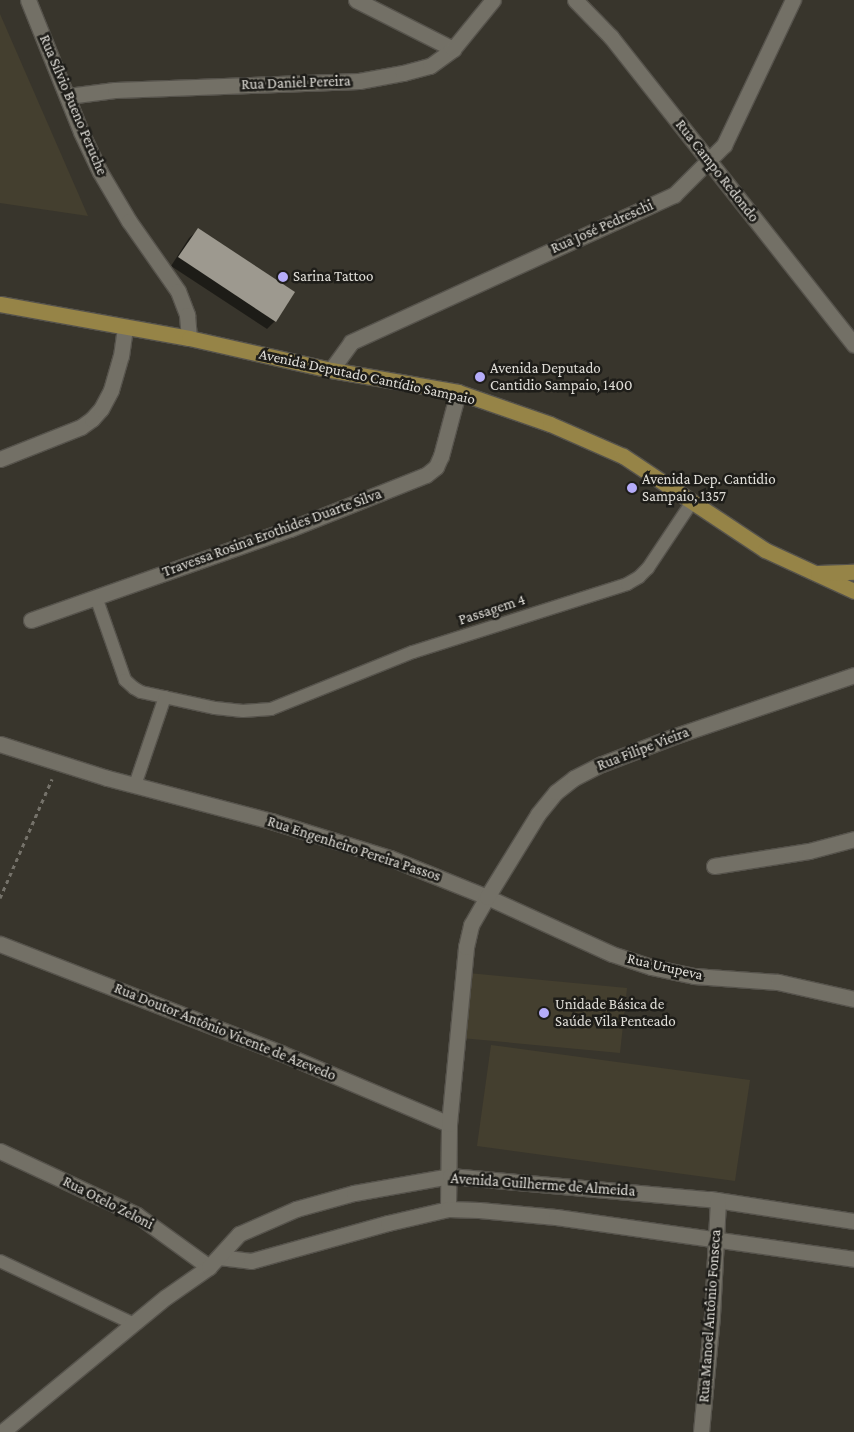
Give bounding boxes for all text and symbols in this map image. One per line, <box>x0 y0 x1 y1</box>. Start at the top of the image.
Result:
street label: Rua Sílvio Bueno Peruche <box>35 32 111 178</box>
street label: Rua Daniel Pereira <box>241 72 351 94</box>
street label: Rua Campo Redondo <box>671 116 763 226</box>
street label: Rua José Pedreschi <box>548 196 656 258</box>
place label: Sarina Tattoo <box>293 268 373 286</box>
marker: Sarina Tattoo <box>277 271 289 283</box>
street label: Avenida Deputado Cantídio Sampaio <box>257 345 477 409</box>
place label: Avenida Deputado Cantidio Sampaio, 1400 <box>490 359 633 394</box>
marker: Avenida Deputado Cantidio Sampaio, 1400 <box>474 371 486 383</box>
place label: Avenida Dep. Cantidio Sampaio, 1357 <box>642 470 776 505</box>
marker: Avenida Dep. Cantidio Sampaio, 1357 <box>626 482 638 494</box>
street label: Travessa Rosina Erothides Duarte Silva <box>160 485 384 581</box>
street label: Passagem 4 <box>456 591 528 629</box>
street label: Rua Filipe Vieira <box>595 723 691 775</box>
street label: Rua Engenheiro Pereira Passos <box>265 812 443 886</box>
street label: Rua Urupeva <box>625 950 705 984</box>
street label: Rua Doutor Antônio Vicente de Azevedo <box>111 979 339 1085</box>
place label: Unidade Básica de Saúde Vila Penteado <box>555 995 676 1030</box>
marker: Unidade Básica de Saúde Vila Penteado <box>537 1006 551 1020</box>
street label: Avenida Guilherme de Almeida <box>450 1170 636 1200</box>
street label: Rua Otelo Zeloni <box>60 1172 156 1234</box>
street label: Rua Manoel Antônio Fonseca <box>695 1229 725 1403</box>

